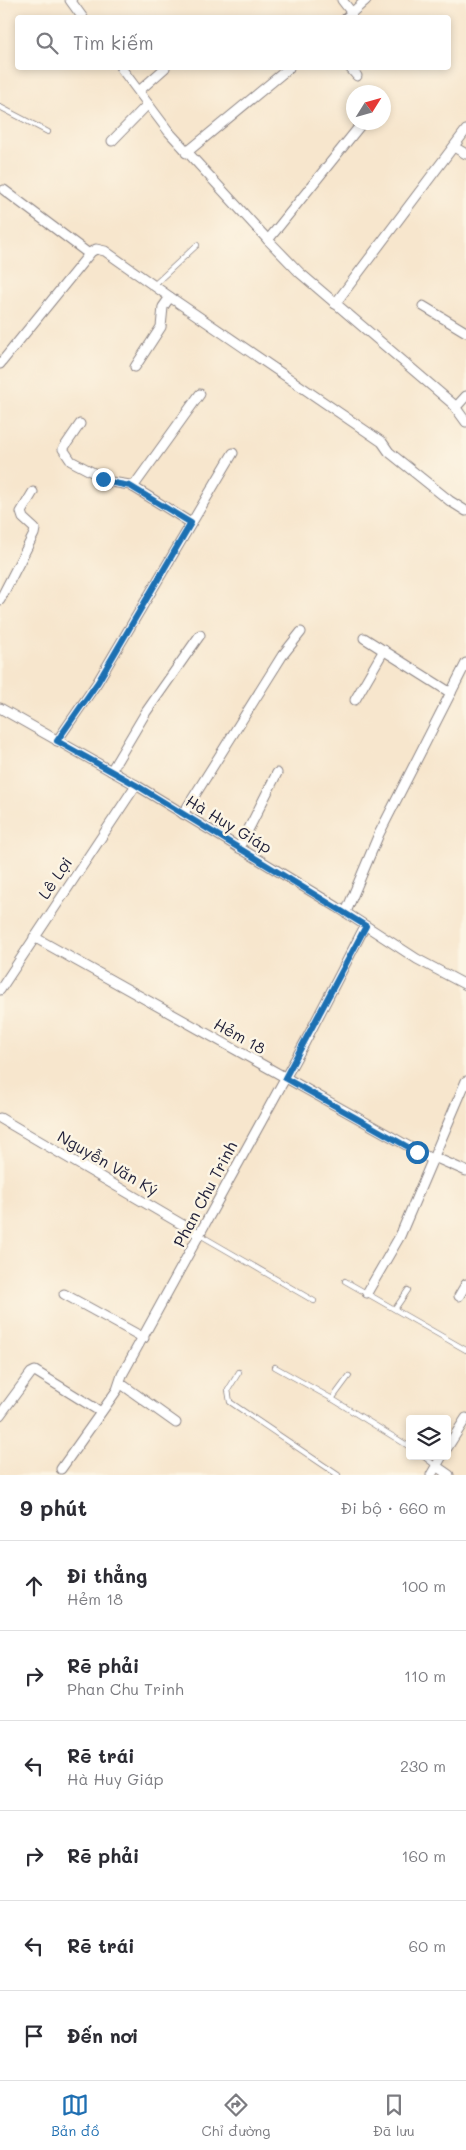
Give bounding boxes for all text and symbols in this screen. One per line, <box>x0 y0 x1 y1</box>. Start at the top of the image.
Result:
search box <box>15 15 451 70</box>
icon: search <box>33 29 61 57</box>
text: Tìm kiếm <box>73 30 154 55</box>
north arrow <box>346 85 391 130</box>
route end <box>92 468 115 491</box>
street label: Hà Huy Giáp <box>182 790 276 858</box>
street label: Lê Lợi <box>33 853 76 903</box>
street label: Hẻm 18 <box>211 1013 270 1058</box>
street label: Nguyễn Văn Ký <box>54 1125 162 1200</box>
street label: Phan Chu Trinh <box>168 1137 241 1250</box>
route start <box>406 1141 429 1164</box>
map controls <box>406 1415 451 1460</box>
button: layers <box>406 1415 451 1460</box>
text: 9 phút <box>20 1494 87 1521</box>
text: Đi bộ · 660 m <box>340 1497 446 1518</box>
text: Đi thẳng <box>67 1563 147 1588</box>
icon: ahead <box>20 1572 48 1600</box>
text: 100 m <box>401 1575 446 1596</box>
text: Hẻm 18 <box>67 1588 123 1609</box>
text: Rẽ phải <box>67 1653 139 1678</box>
icon: right <box>20 1662 48 1690</box>
text: 110 m <box>404 1665 446 1686</box>
text: Phan Chu Trinh <box>67 1678 184 1699</box>
text: Rẽ trái <box>67 1743 135 1768</box>
icon: left <box>20 1752 48 1780</box>
text: 230 m <box>400 1755 446 1776</box>
text: Hà Huy Giáp <box>67 1768 164 1789</box>
icon: right <box>20 1842 48 1870</box>
text: Rẽ phải <box>67 1843 139 1868</box>
text: 160 m <box>401 1845 446 1866</box>
icon: left <box>20 1932 48 1960</box>
text: Rẽ trái <box>67 1933 135 1958</box>
text: 60 m <box>409 1935 446 1956</box>
icon: arrive <box>20 2022 48 2050</box>
text: Đến nơi <box>67 2023 139 2048</box>
tab: Bản đồ <box>51 2091 99 2140</box>
tab: Chỉ đường <box>202 2091 270 2140</box>
tab: Đã lưu <box>373 2091 415 2140</box>

